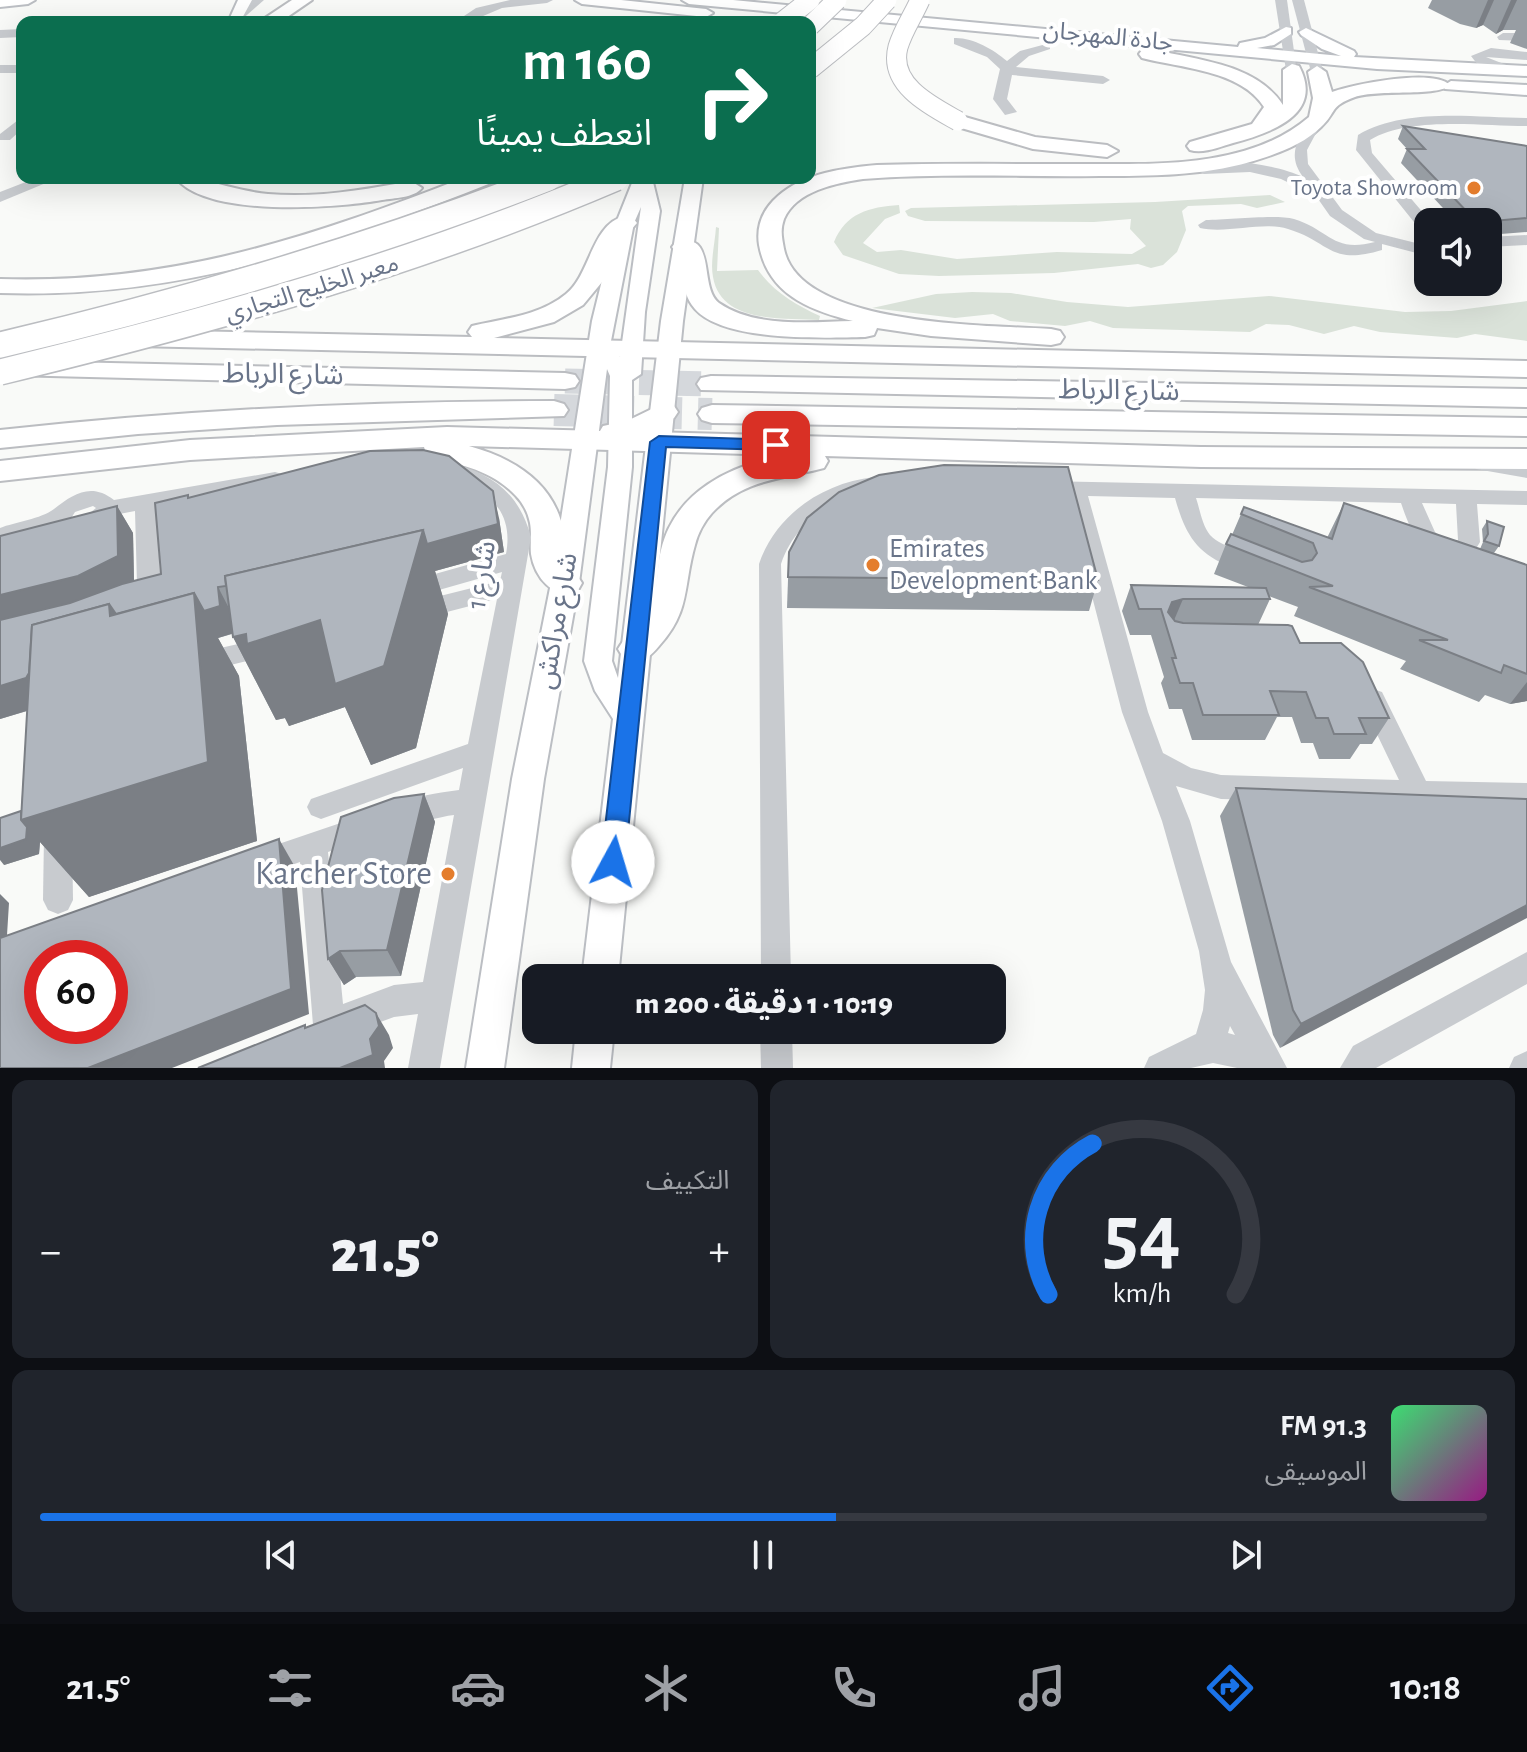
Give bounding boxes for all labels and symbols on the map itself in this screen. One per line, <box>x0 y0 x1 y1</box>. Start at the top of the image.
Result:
street label: جادة المهرجان <box>1042 18 1174 57</box>
place label: Toyota Showroom <box>1291 176 1458 200</box>
marker: Toyota Showroom <box>1465 179 1483 197</box>
street label: معبر الخليج التجاري <box>222 251 403 332</box>
street label: شارع الرباط <box>222 360 344 395</box>
street label: شارع الرباط <box>1058 376 1180 411</box>
pin <box>742 411 810 479</box>
place label: Emirates Development Bank <box>889 535 1097 595</box>
street label: شارع 1 <box>463 539 506 612</box>
street label: شارع مراكش <box>531 551 588 692</box>
marker: Emirates Development Bank <box>864 556 882 574</box>
position arrow <box>571 820 655 904</box>
place label: Karcher Store <box>255 857 432 891</box>
marker: Karcher Store <box>439 865 457 883</box>
speed limit sign: 60 <box>24 940 128 1044</box>

